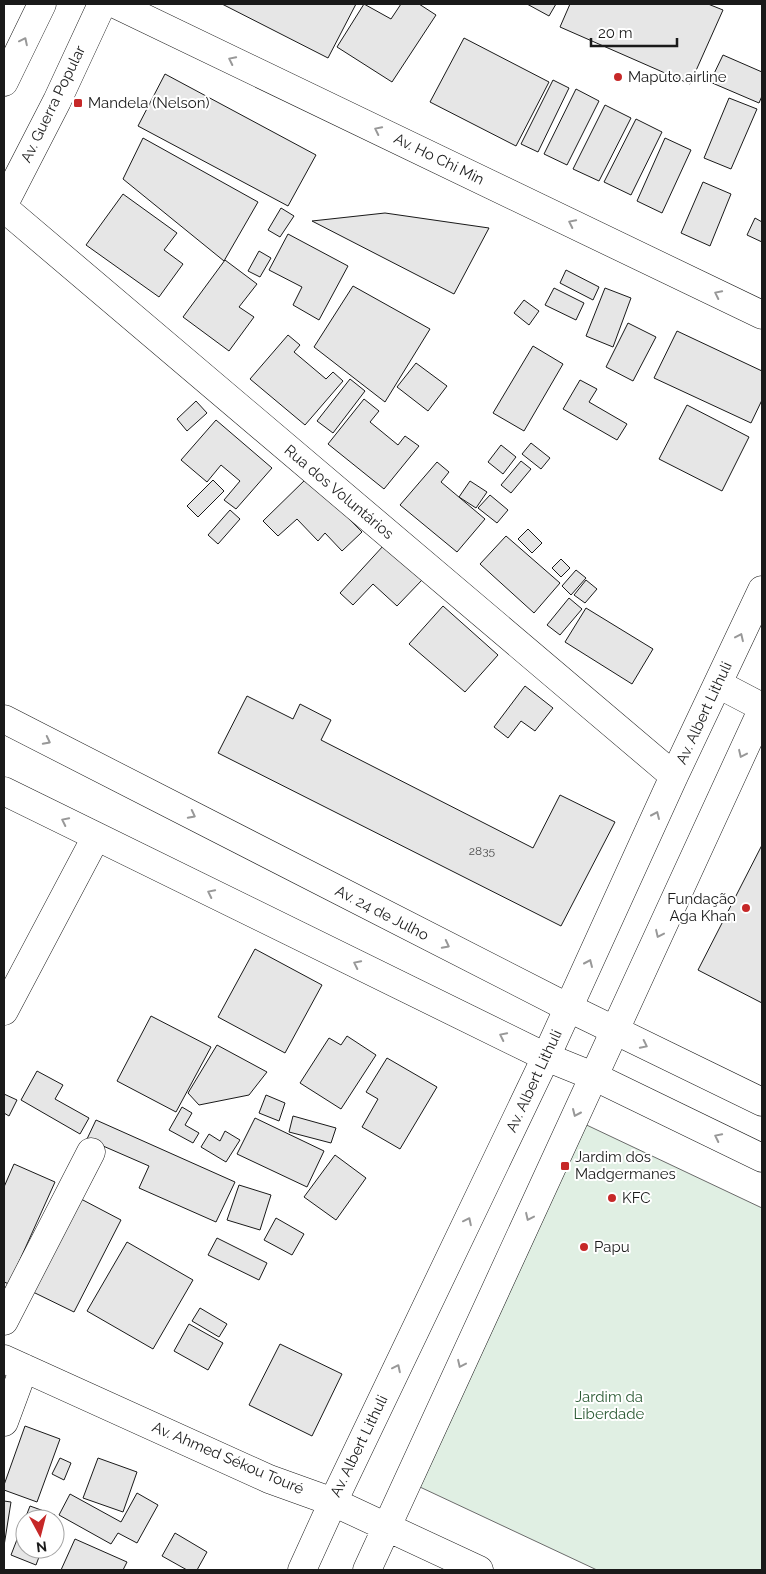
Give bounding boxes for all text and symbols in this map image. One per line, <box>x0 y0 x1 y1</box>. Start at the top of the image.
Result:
scale bar <box>591 15 677 47</box>
text: 20 m <box>598 24 633 42</box>
one-way arrow <box>18 37 28 46</box>
street label: Av. Guerra Popular <box>17 42 89 165</box>
one-way arrow <box>228 56 237 66</box>
place label: Maputo airline <box>628 68 727 86</box>
marker: Maputo airline <box>612 71 624 83</box>
place label: Mandela (Nelson) <box>88 94 210 112</box>
marker: Mandela (Nelson) <box>72 97 84 109</box>
one-way arrow <box>374 126 383 136</box>
street label: Av. Ho Chi Min <box>391 129 487 189</box>
one-way arrow <box>568 219 577 230</box>
one-way arrow <box>714 290 723 300</box>
street label: Rua dos Voluntários <box>281 441 397 543</box>
one-way arrow <box>734 633 744 642</box>
street label: Av. Albert Lithuli <box>672 659 736 767</box>
one-way arrow <box>42 735 51 745</box>
one-way arrow <box>737 749 748 758</box>
one-way arrow <box>187 809 196 819</box>
one-way arrow <box>650 811 660 820</box>
one-way arrow <box>61 817 70 828</box>
house number: 2835 <box>469 844 496 858</box>
street label: Av. 24 de Julho <box>332 882 432 944</box>
one-way arrow <box>207 889 216 899</box>
place label: Fundação Aga Khan <box>667 890 736 925</box>
marker: Fundação Aga Khan <box>740 902 752 914</box>
one-way arrow <box>655 929 665 938</box>
one-way arrow <box>440 939 449 949</box>
one-way arrow <box>583 959 593 968</box>
one-way arrow <box>353 960 362 970</box>
street label: Av. Albert Lithuli <box>502 1027 566 1135</box>
one-way arrow <box>499 1032 508 1042</box>
one-way arrow <box>639 1038 648 1049</box>
one-way arrow <box>572 1108 583 1117</box>
one-way arrow <box>715 1133 724 1143</box>
place label: Jardim dos Madgermanes <box>575 1148 676 1183</box>
marker: Jardim dos Madgermanes <box>559 1160 571 1172</box>
place label: KFC <box>622 1189 651 1207</box>
marker: KFC <box>606 1192 618 1204</box>
one-way arrow <box>526 1211 536 1220</box>
one-way arrow <box>461 1217 472 1226</box>
place label: Papu <box>594 1238 630 1256</box>
marker: Papu <box>578 1241 590 1253</box>
one-way arrow <box>457 1359 468 1368</box>
one-way arrow <box>391 1364 402 1373</box>
park label: Jardim da Liberdade <box>574 1388 645 1423</box>
street label: Av. Albert Lithuli <box>327 1392 391 1500</box>
street label: Av. Ahmed Sékou Touré <box>149 1418 307 1498</box>
north arrow <box>15 1509 65 1559</box>
text: N <box>35 1538 48 1555</box>

